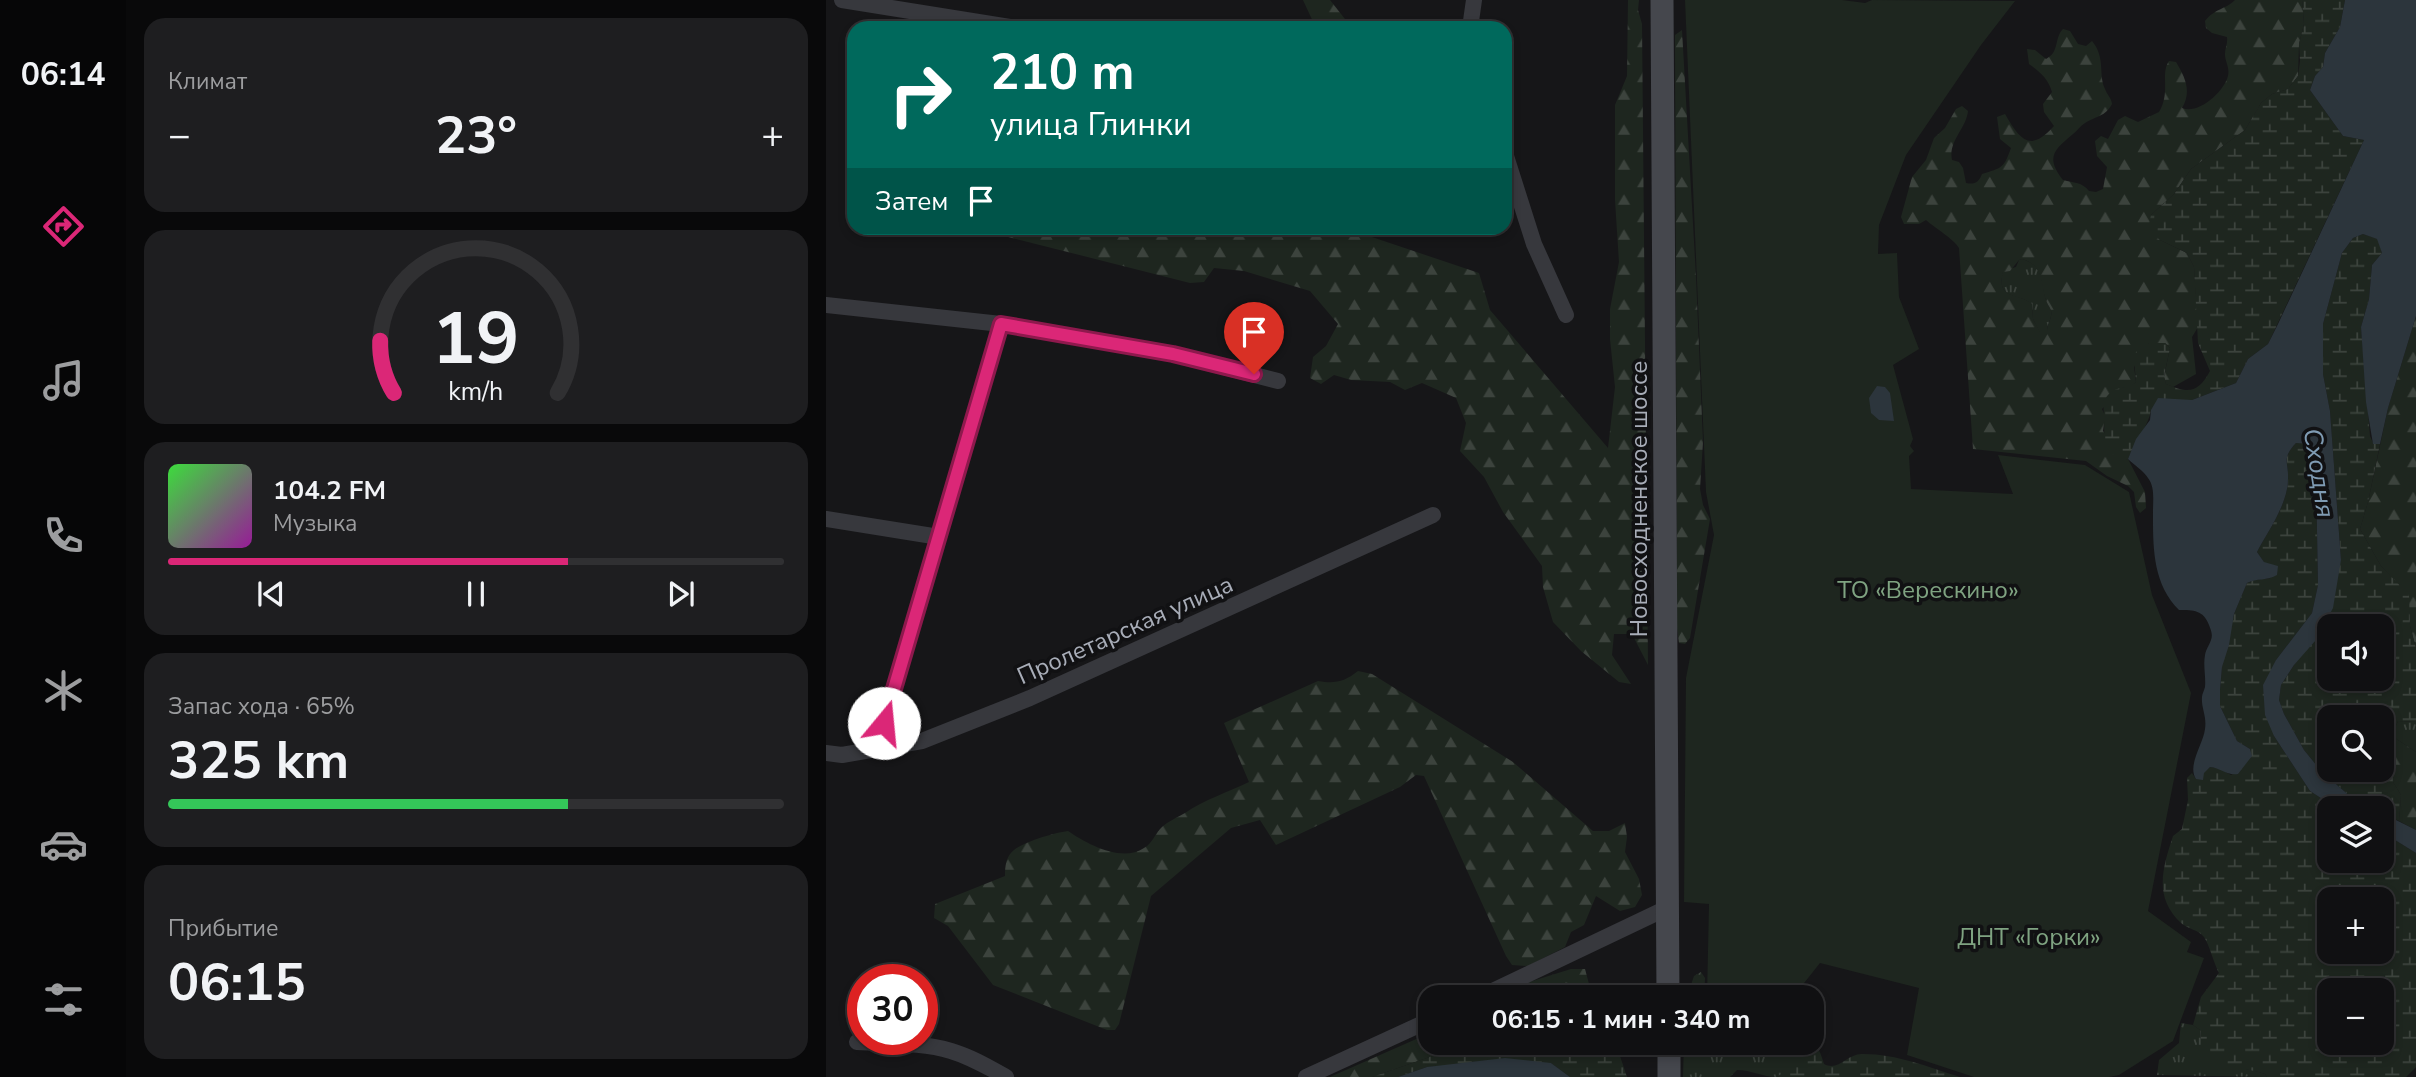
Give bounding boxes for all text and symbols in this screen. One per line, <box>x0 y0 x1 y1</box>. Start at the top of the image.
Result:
text: 210 m <box>990 39 1134 106</box>
icon: right <box>875 49 966 140</box>
text: 06:14 <box>21 53 105 96</box>
text: Климат <box>168 66 247 97</box>
text: 23° <box>435 100 517 171</box>
text: улица Глинки <box>990 103 1192 146</box>
text: − <box>168 110 191 161</box>
text: + <box>761 110 784 161</box>
icon: arrive <box>962 182 1000 220</box>
text: Затем <box>875 184 948 219</box>
icon: directions <box>39 202 88 251</box>
text: 19 <box>432 289 520 389</box>
pin <box>1224 302 1284 374</box>
icon: arrive <box>1235 313 1273 351</box>
icon: music <box>39 356 88 405</box>
street label: Новосходненское шоссе <box>1623 361 1655 637</box>
text: km/h <box>448 374 504 408</box>
water label: Сходня <box>2295 426 2343 520</box>
text: 104.2 FM <box>273 473 386 508</box>
text: Музыка <box>273 508 357 539</box>
icon: phone <box>39 511 88 560</box>
street label: Пролетарская улица <box>1012 568 1238 692</box>
park label: ТО «Верескино» <box>1837 574 2019 606</box>
icon: previous <box>252 575 290 613</box>
icon: pause <box>457 575 495 613</box>
icon: next <box>662 575 700 613</box>
map controls <box>2317 614 2394 1055</box>
button: sound <box>2317 614 2394 691</box>
icon: climate <box>39 666 88 715</box>
position arrow <box>847 686 921 760</box>
text: Запас хода · 65% <box>168 691 355 722</box>
button: search <box>2317 705 2394 782</box>
text: 325 km <box>168 725 349 796</box>
button: layers <box>2317 796 2394 873</box>
icon: car <box>39 820 88 869</box>
button: + <box>2317 887 2394 964</box>
text: Прибытие <box>168 913 278 944</box>
park label: ДНТ «Горки» <box>1957 921 2101 953</box>
text: 06:15 <box>168 947 306 1018</box>
speed limit sign: 30 <box>847 964 938 1055</box>
icon: filters <box>39 975 88 1024</box>
button: − <box>2317 978 2394 1055</box>
text: 06:15 · 1 мин · 340 m <box>1492 1002 1750 1037</box>

